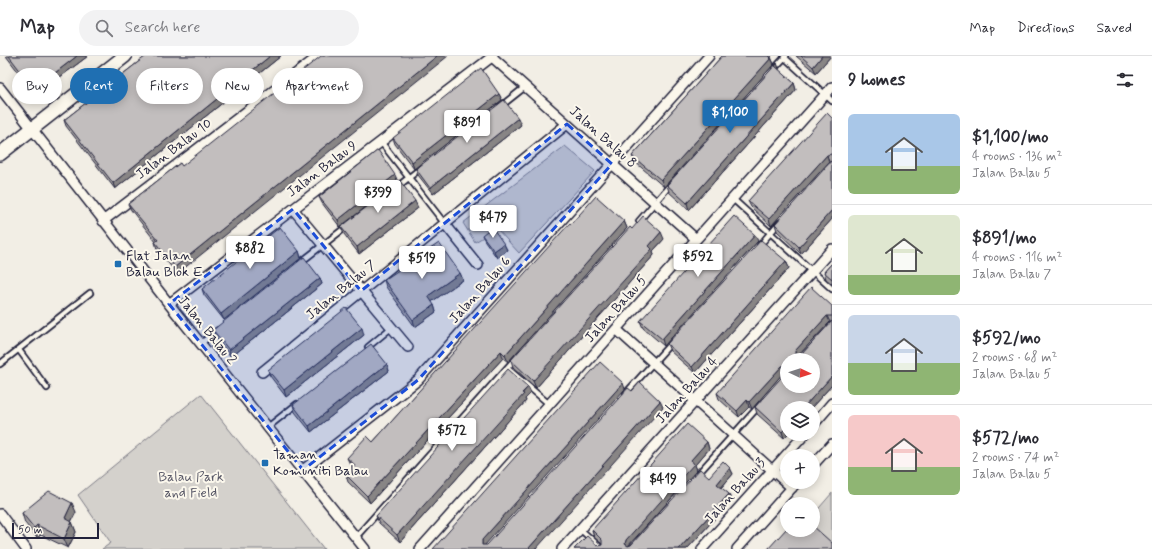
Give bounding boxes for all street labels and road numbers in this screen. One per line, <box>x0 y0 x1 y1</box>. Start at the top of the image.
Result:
street label: Jalan Balau 8 <box>566 102 640 172</box>
street label: Jalan Balau 10 <box>132 114 216 184</box>
street label: Jalan Balau 9 <box>283 137 361 201</box>
street label: Jalan Balau 6 <box>445 253 515 327</box>
street label: Jalan Balau 7 <box>302 256 380 324</box>
street label: Jalan Balau 5 <box>581 271 651 347</box>
street label: Jalan Balau 2 <box>174 292 240 368</box>
street label: Jalan Balau 4 <box>652 352 722 428</box>
street label: Jalan Balau 3 <box>701 454 769 528</box>

